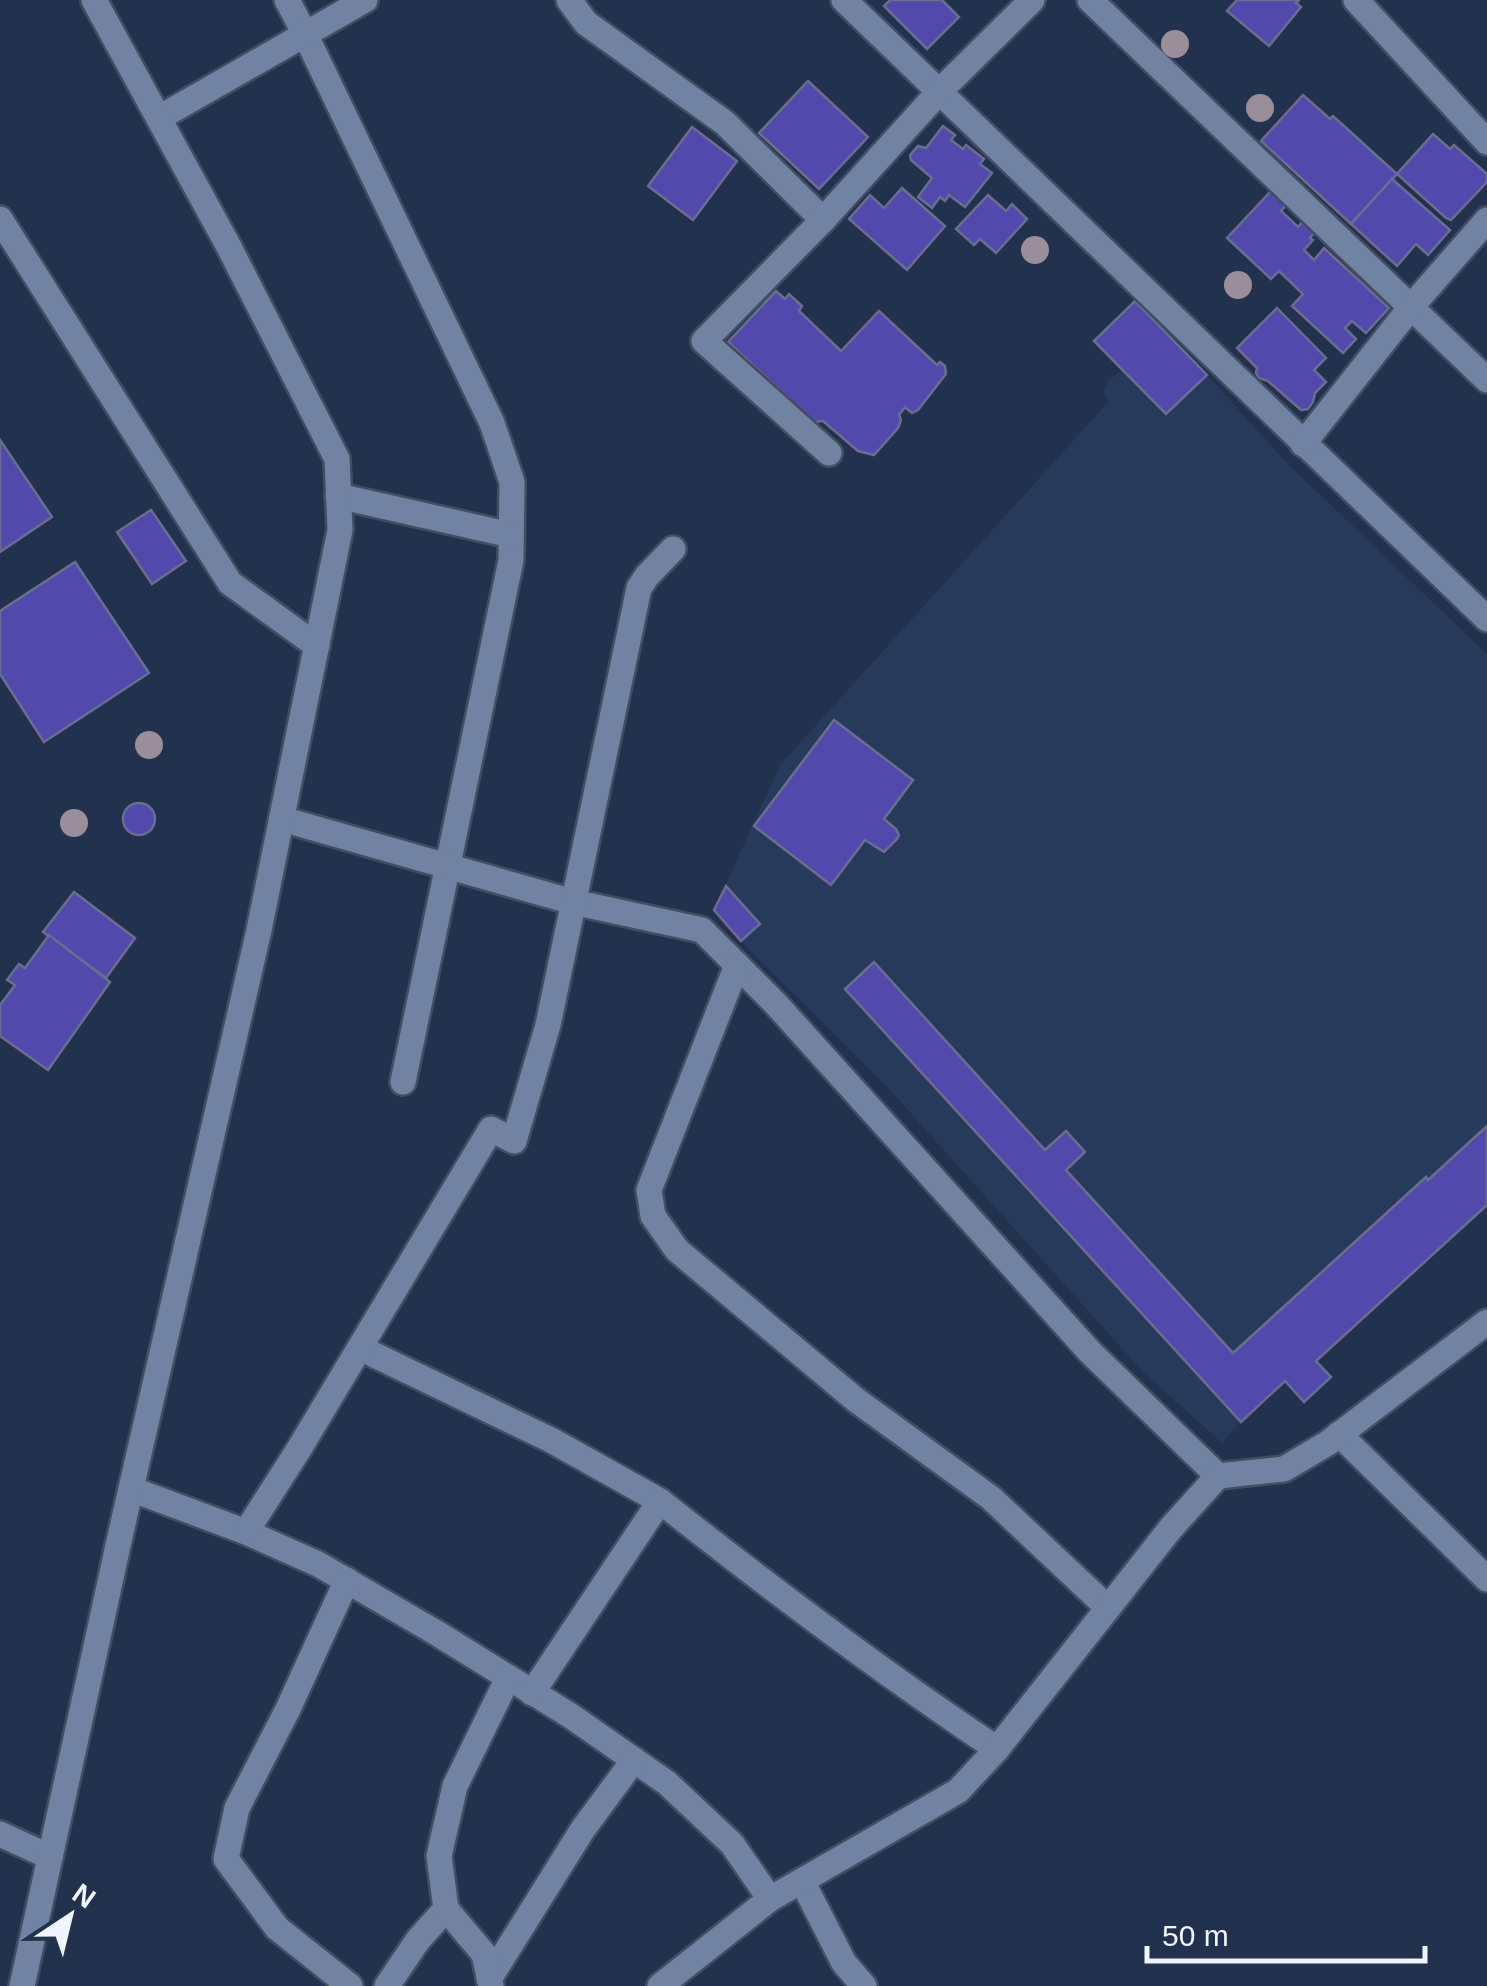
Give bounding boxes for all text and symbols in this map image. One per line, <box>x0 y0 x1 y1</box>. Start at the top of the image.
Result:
north arrow <box>20 1866 120 1966</box>
text: N <box>67 1877 101 1914</box>
scale bar <box>1147 1901 1424 1963</box>
text: 50 m <box>1162 1919 1229 1952</box>

